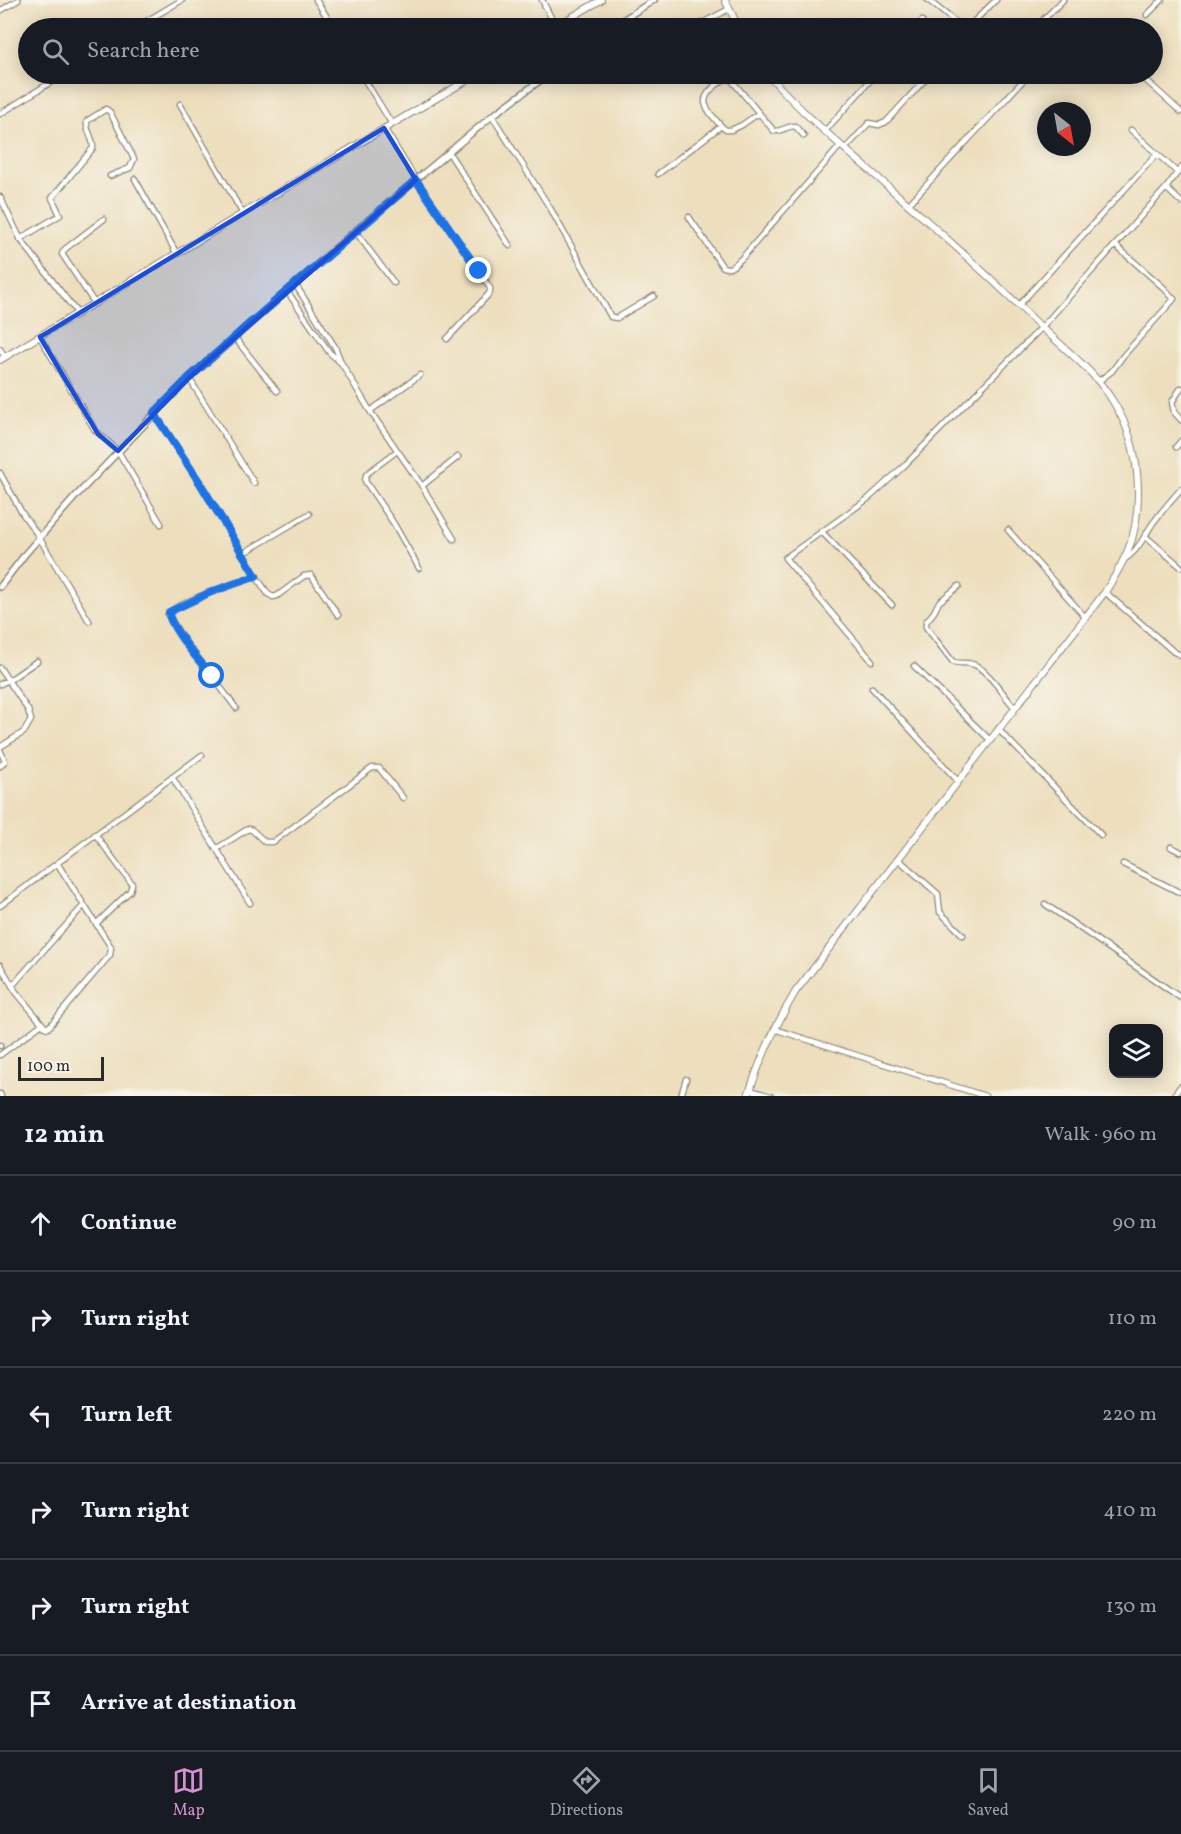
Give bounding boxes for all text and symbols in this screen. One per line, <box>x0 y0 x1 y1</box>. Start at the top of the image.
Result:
search box <box>18 18 1163 84</box>
icon: search <box>39 35 72 68</box>
text: Search here <box>87 36 200 67</box>
north arrow <box>1037 102 1091 156</box>
route end <box>465 257 491 283</box>
route start <box>198 662 224 688</box>
map controls <box>1109 1024 1163 1078</box>
button: layers <box>1109 1024 1163 1078</box>
scale bar <box>18 1054 104 1082</box>
text: 100 m <box>27 1056 70 1078</box>
text: 12 min <box>24 1117 105 1153</box>
text: Walk · 960 m <box>1045 1121 1157 1149</box>
icon: ahead <box>24 1207 57 1240</box>
text: Continue <box>81 1208 177 1239</box>
text: 90 m <box>1113 1209 1157 1237</box>
icon: right <box>24 1303 57 1336</box>
text: Turn right <box>81 1304 189 1335</box>
text: 110 m <box>1108 1305 1157 1333</box>
icon: left <box>24 1399 57 1432</box>
text: Turn left <box>81 1400 172 1431</box>
text: 220 m <box>1102 1401 1157 1429</box>
icon: right <box>24 1495 57 1528</box>
text: Turn right <box>81 1496 189 1527</box>
text: 410 m <box>1104 1497 1157 1525</box>
icon: right <box>24 1591 57 1624</box>
text: Turn right <box>81 1592 189 1623</box>
text: 130 m <box>1106 1593 1157 1621</box>
icon: arrive <box>24 1687 57 1720</box>
text: Arrive at destination <box>81 1688 297 1719</box>
tab: Map <box>172 1764 205 1822</box>
tab: Directions <box>550 1764 623 1822</box>
tab: Saved <box>968 1764 1009 1822</box>

